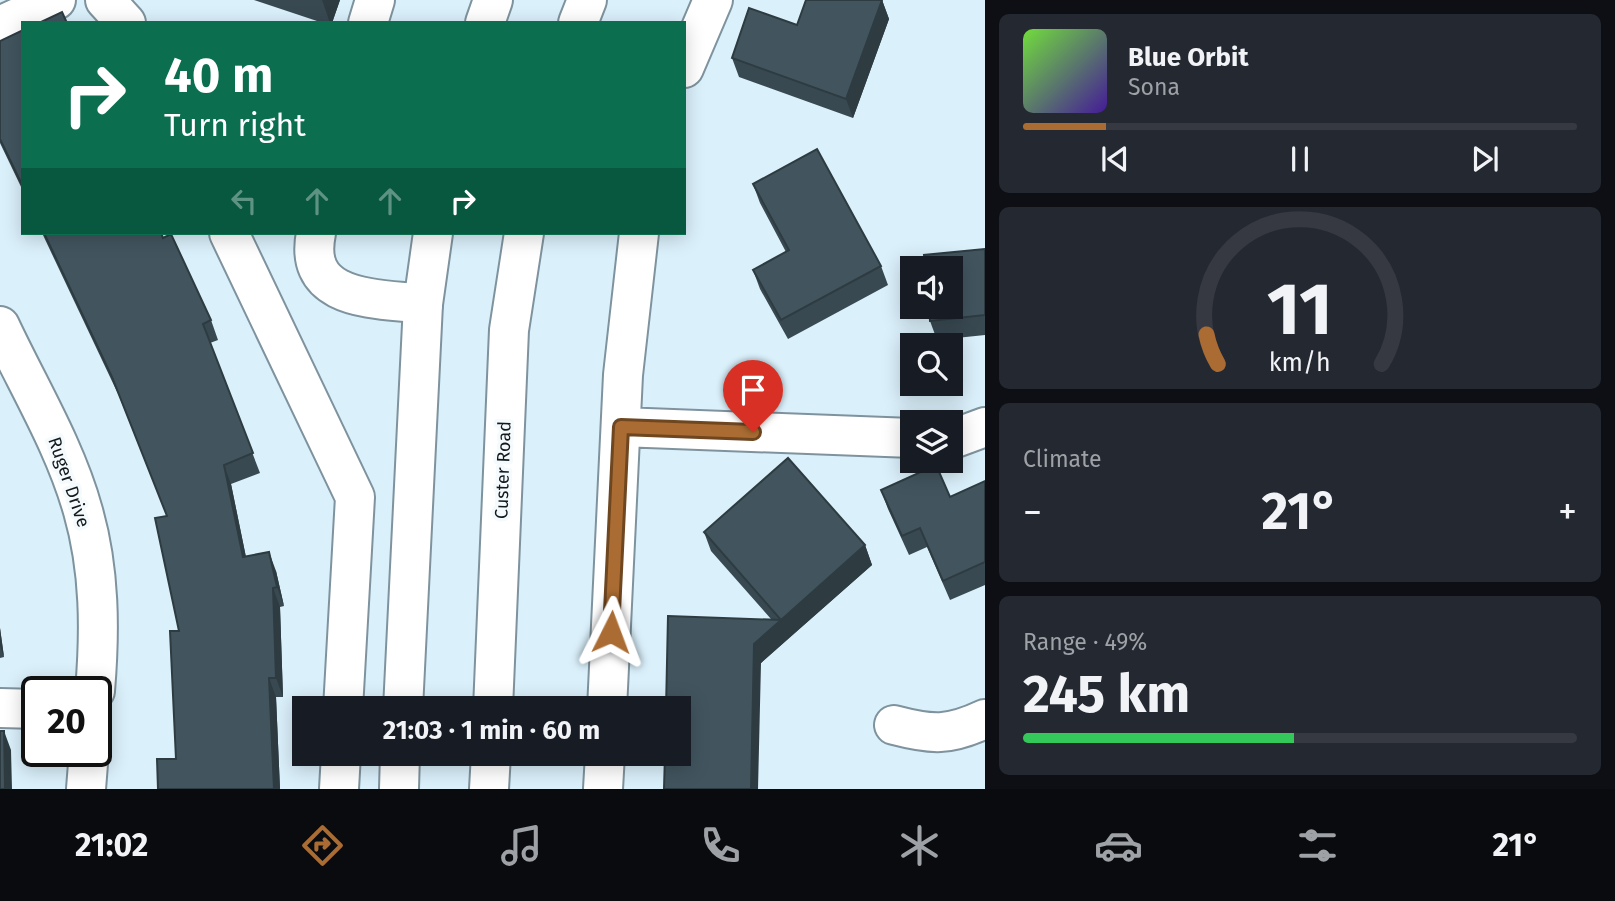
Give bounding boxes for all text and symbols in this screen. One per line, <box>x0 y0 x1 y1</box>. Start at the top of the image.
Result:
text: Blue Orbit <box>1128 42 1248 73</box>
text: 40 m <box>164 46 273 105</box>
icon: right <box>49 49 140 140</box>
text: Sona <box>1128 73 1180 101</box>
text: Turn right <box>164 106 306 144</box>
icon: previous <box>1096 140 1134 178</box>
icon: pause <box>1281 140 1319 178</box>
icon: next <box>1466 140 1504 178</box>
icon: left <box>225 182 263 220</box>
icon: ahead <box>298 182 336 220</box>
icon: ahead <box>371 182 409 220</box>
icon: right <box>444 182 482 220</box>
map controls <box>900 256 963 473</box>
button: sound <box>900 256 963 319</box>
text: 11 <box>1267 266 1333 353</box>
button: search <box>900 333 963 396</box>
text: km/h <box>1269 348 1331 378</box>
pin <box>723 360 783 432</box>
icon: arrive <box>734 371 772 409</box>
button: layers <box>900 410 963 473</box>
street label: Custer Road <box>490 421 516 519</box>
street label: Ruger Drive <box>43 434 95 530</box>
text: Climate <box>1023 445 1102 473</box>
text: 21° <box>1262 480 1339 543</box>
text: − <box>1023 489 1042 535</box>
text: + <box>1558 489 1577 535</box>
position arrow <box>574 595 648 669</box>
text: Range · 49% <box>1023 628 1147 656</box>
text: 245 km <box>1023 663 1190 726</box>
speed limit sign: 20 <box>21 676 112 767</box>
text: 21:03 · 1 min · 60 m <box>383 715 600 746</box>
icon: directions <box>298 821 347 870</box>
icon: music <box>497 821 546 870</box>
icon: phone <box>696 821 745 870</box>
icon: climate <box>895 821 944 870</box>
icon: car <box>1094 821 1143 870</box>
icon: filters <box>1293 821 1342 870</box>
text: 21:02 <box>75 826 148 864</box>
text: 21° <box>1493 826 1540 864</box>

